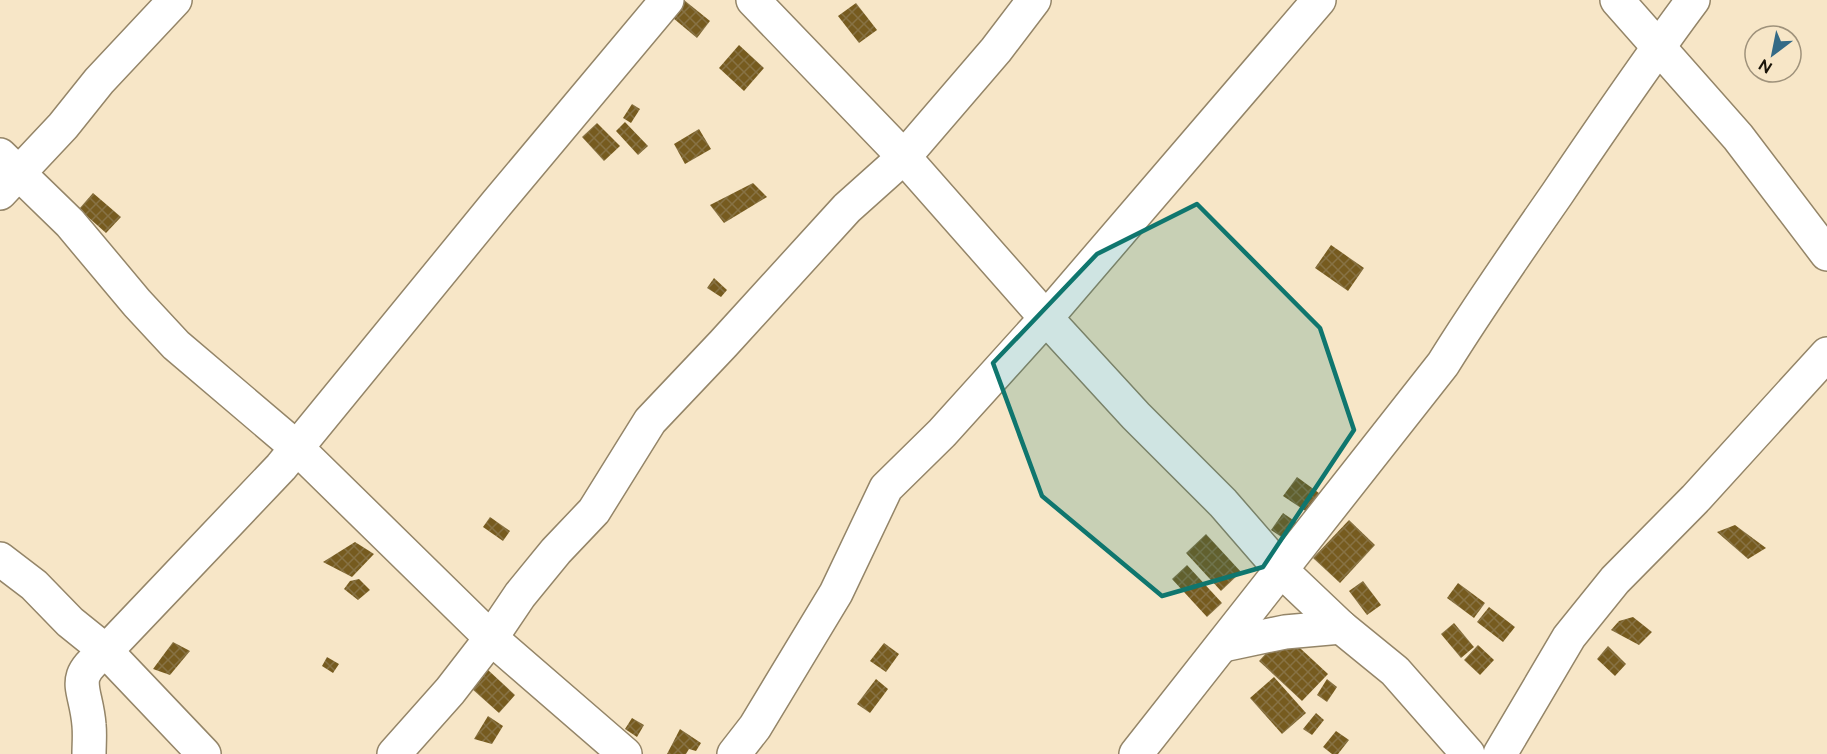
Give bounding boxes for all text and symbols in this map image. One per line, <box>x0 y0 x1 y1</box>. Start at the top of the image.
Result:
north arrow <box>1743 24 1803 84</box>
text: N <box>1755 55 1776 78</box>

